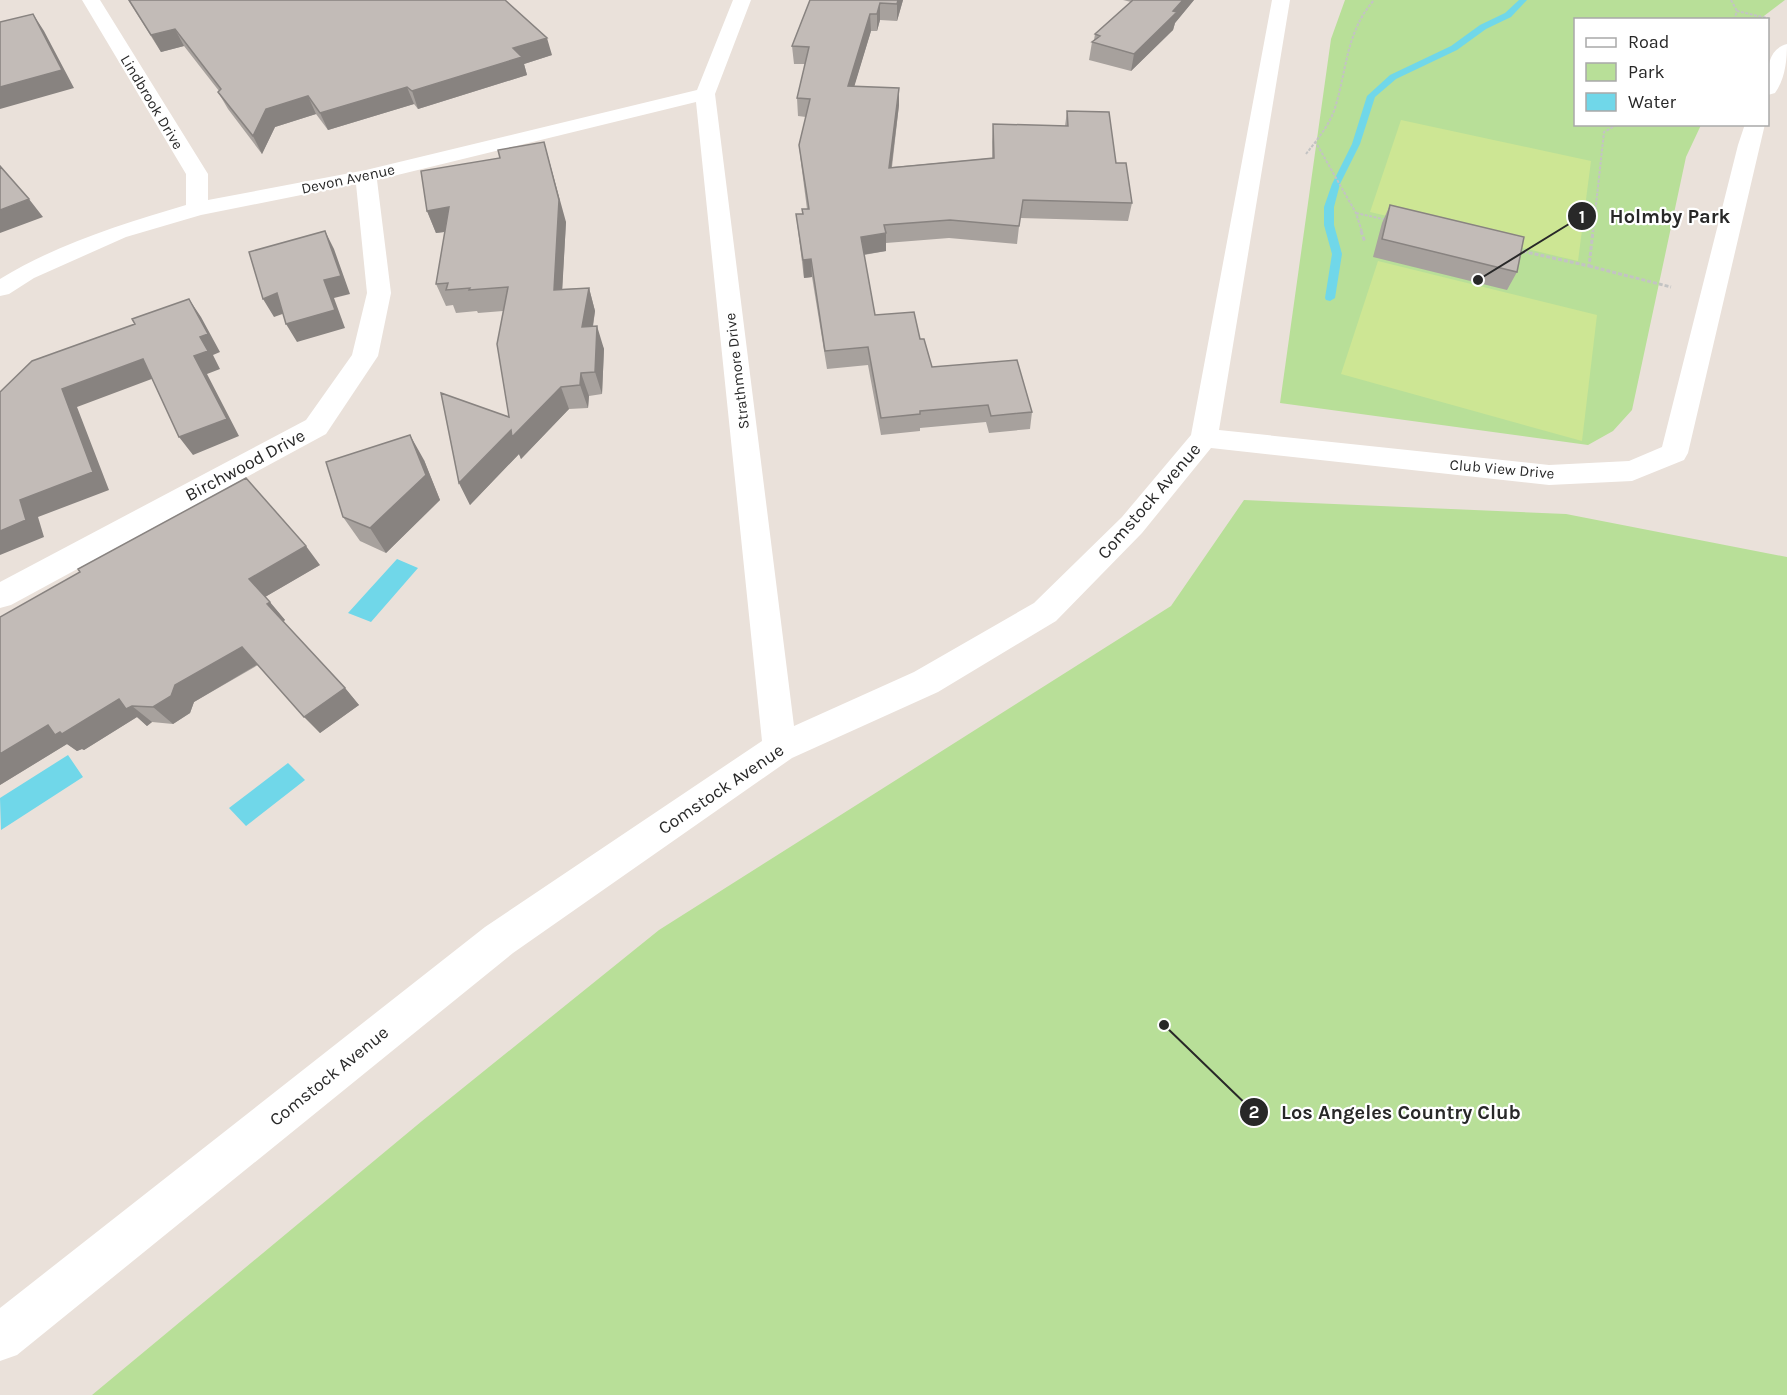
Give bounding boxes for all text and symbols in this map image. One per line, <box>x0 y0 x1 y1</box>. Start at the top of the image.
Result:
legend <box>1574 18 1769 126</box>
text: Road <box>1628 31 1669 53</box>
street label: Lindbrook Drive <box>117 51 187 153</box>
text: Park <box>1628 61 1665 83</box>
text: Water <box>1628 91 1676 113</box>
street label: Devon Avenue <box>300 160 396 198</box>
callout: Holmby Park <box>1567 197 1742 235</box>
text: Holmby Park <box>1610 205 1731 228</box>
text: 1 <box>1579 206 1585 228</box>
street label: Strathmore Drive <box>721 312 753 430</box>
street label: Birchwood Drive <box>181 424 309 506</box>
street label: Comstock Avenue <box>1093 438 1205 564</box>
street label: Club View Drive <box>1449 455 1555 483</box>
street label: Comstock Avenue <box>654 739 788 839</box>
street label: Comstock Avenue <box>265 1021 393 1131</box>
callout: Los Angeles Country Club <box>1239 1093 1532 1131</box>
text: 2 <box>1249 1101 1259 1123</box>
text: Los Angeles Country Club <box>1281 1101 1521 1124</box>

